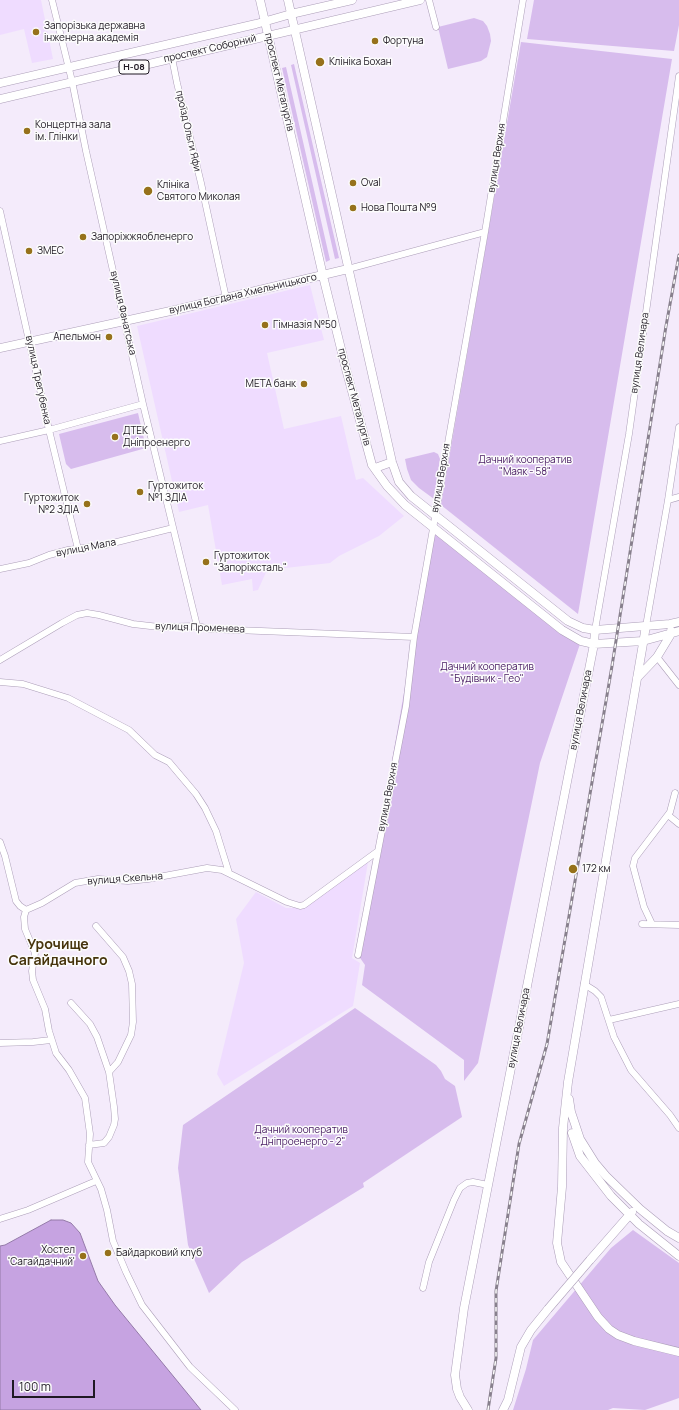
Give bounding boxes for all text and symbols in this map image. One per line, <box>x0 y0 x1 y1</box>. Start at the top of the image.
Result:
place label: Запорізька державна інженерна академія <box>44 20 145 44</box>
marker: Запорізька державна інженерна академія <box>31 27 41 37</box>
street label: проспект Металургів <box>262 32 296 132</box>
street label: проспект Соборний <box>163 33 257 65</box>
place label: Фортуна <box>383 35 424 47</box>
marker: Фортуна <box>370 36 380 46</box>
marker: Клініка Бохан <box>314 56 326 68</box>
place label: Клініка Бохан <box>329 56 392 68</box>
road number: Н-08 <box>119 60 149 74</box>
street label: проїзд Ольги Яфи <box>173 89 203 173</box>
place label: Концертна зала ім. Глінки <box>35 119 111 142</box>
street label: вулиця Верхня <box>486 123 508 193</box>
marker: Концертна зала ім. Глінки <box>22 126 32 136</box>
place label: Oval <box>361 177 381 189</box>
marker: Oval <box>348 178 358 188</box>
place label: Клініка Святого Миколая <box>157 179 240 202</box>
marker: Клініка Святого Миколая <box>142 185 154 197</box>
place label: Нова Пошта №9 <box>361 202 437 214</box>
marker: Нова Пошта №9 <box>348 203 358 213</box>
place label: Запоріжжяобленерго <box>91 231 193 243</box>
marker: Запоріжжяобленерго <box>78 232 88 242</box>
place label: ЗМЕС <box>37 245 64 257</box>
marker: ЗМЕС <box>24 246 34 256</box>
street label: вулиця Фанатська <box>107 270 139 356</box>
street label: вулиця Богдана Хмельницького <box>168 271 318 317</box>
street label: вулиця Величара <box>628 312 652 394</box>
place label: Гімназія №50 <box>273 319 337 331</box>
marker: Гімназія №50 <box>260 320 270 330</box>
place label: Апельмон <box>53 331 101 343</box>
marker: Апельмон <box>104 332 114 342</box>
street label: вулиця Трегубенка <box>23 334 53 426</box>
street label: проспект Металургів <box>335 347 373 447</box>
place label: МЕТА банк <box>246 378 296 390</box>
marker: МЕТА банк <box>299 379 309 389</box>
place label: ДТЕК Дніпроенерго <box>123 425 190 448</box>
marker: ДТЕК Дніпроенерго <box>110 432 120 442</box>
street label: вулиця Верхня <box>429 443 453 513</box>
park label: Дачний кооператив "Маяк - 58" <box>478 454 572 478</box>
place label: Гуртожиток №1 ЗДІА <box>148 480 203 504</box>
marker: Гуртожиток №1 ЗДІА <box>135 487 145 497</box>
place label: Гуртожиток №2 ЗДІА <box>24 492 79 516</box>
marker: Гуртожиток №2 ЗДІА <box>82 499 92 509</box>
street label: вулиця Мала <box>55 536 117 560</box>
place label: Гуртожиток "Запоріжсталь" <box>214 550 287 574</box>
marker: Гуртожиток "Запоріжсталь" <box>201 557 211 567</box>
street label: вулиця Променева <box>155 620 245 636</box>
park label: Дачний кооператив "Будівник - Гео" <box>440 661 534 684</box>
street label: вулиця Величара <box>567 669 595 751</box>
street label: вулиця Верхня <box>375 762 401 832</box>
marker: 172 км <box>567 863 579 875</box>
place label: 172 км <box>582 863 610 875</box>
street label: вулиця Скельна <box>87 870 163 888</box>
district label: Урочище Сагайдачного <box>8 937 108 970</box>
street label: вулиця Величара <box>505 987 533 1069</box>
park label: Дачний кооператив "Дніпроенерго - 2" <box>254 1124 348 1148</box>
place label: Хостел 'Сагайдачний' <box>8 1244 75 1268</box>
place label: Байдарковий клуб <box>116 1247 202 1259</box>
marker: Байдарковий клуб <box>103 1248 113 1258</box>
marker: Хостел 'Сагайдачний' <box>78 1251 88 1261</box>
scale bar <box>14 1372 97 1398</box>
text: 100 m <box>19 1378 51 1395</box>

